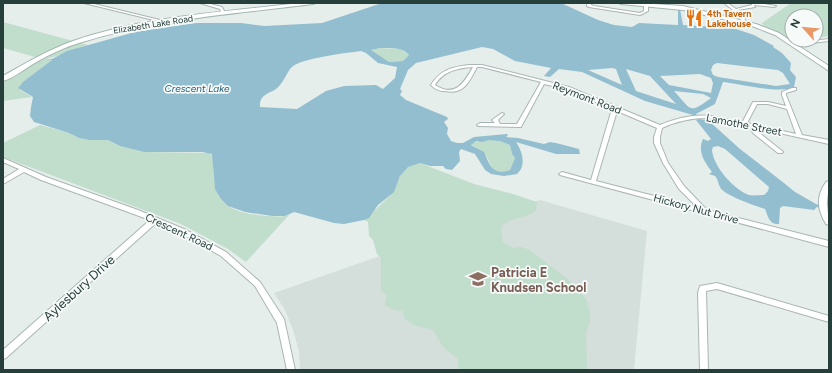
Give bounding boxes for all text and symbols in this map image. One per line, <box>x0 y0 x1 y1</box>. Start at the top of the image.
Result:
restaurant icon: 4th Tavern Lakehouse <box>684 8 704 28</box>
place label: 4th Tavern Lakehouse <box>707 8 751 29</box>
north arrow <box>784 8 824 48</box>
street label: Elizabeth Lake Road <box>112 12 194 36</box>
text: N <box>788 17 803 30</box>
street label: Reymont Road <box>551 79 623 117</box>
water label: Crescent Lake <box>165 82 230 95</box>
street label: Lamothe Street <box>705 111 783 139</box>
street label: Hickory Nut Drive <box>652 191 740 227</box>
street label: Crescent Road <box>143 211 215 253</box>
street label: Aylesbury Drive <box>40 252 118 324</box>
place label: Patricia E Knudsen School <box>491 265 587 295</box>
school or university icon: Patricia E Knudsen School <box>468 269 488 289</box>

